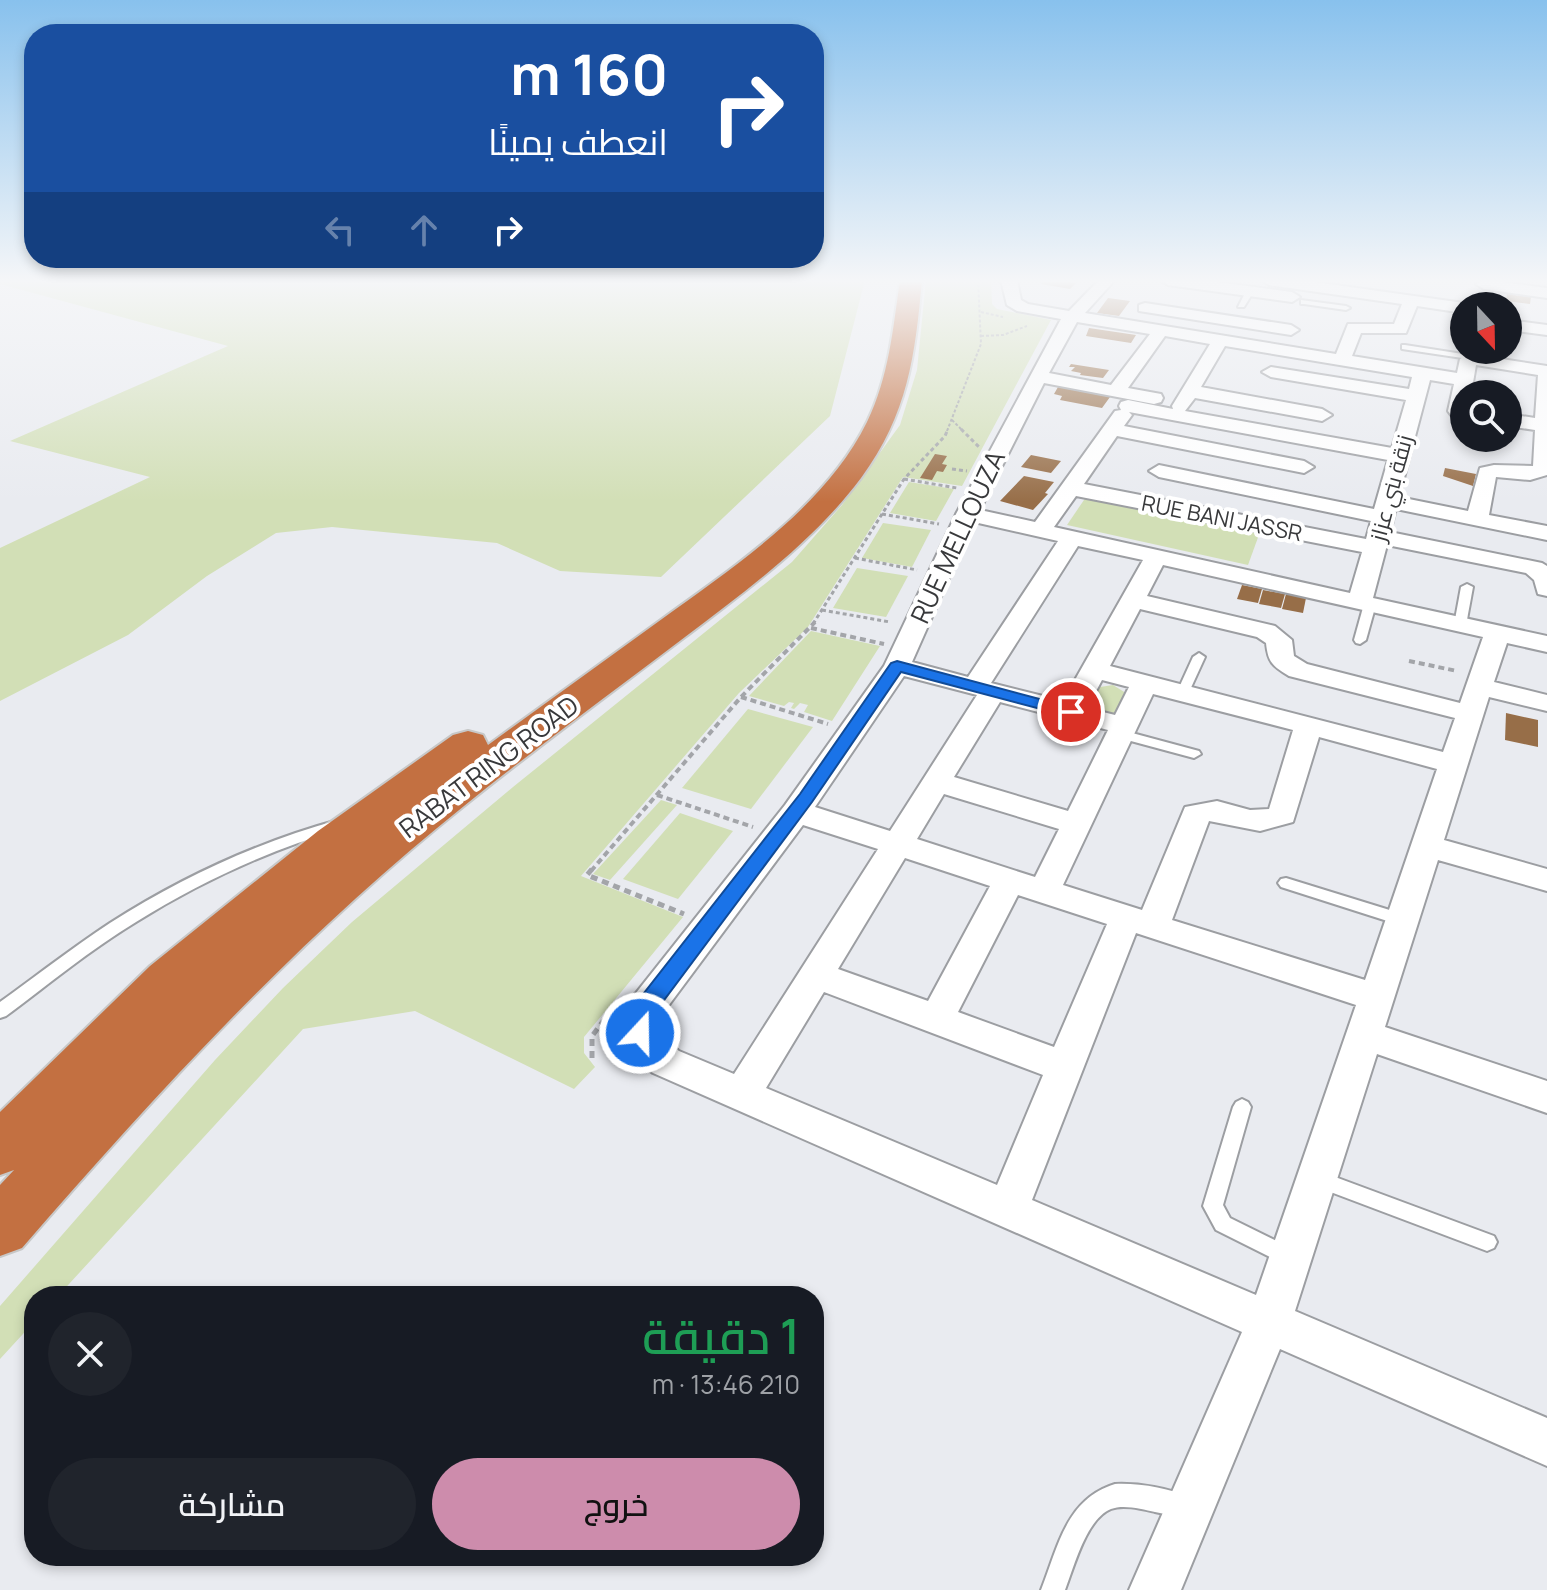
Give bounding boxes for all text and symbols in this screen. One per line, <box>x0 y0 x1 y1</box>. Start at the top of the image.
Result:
text: 160 m <box>510 35 668 112</box>
icon: right <box>696 56 800 160</box>
text: انعطف يمينًا <box>488 117 668 166</box>
icon: left <box>318 208 362 252</box>
icon: ahead <box>402 208 446 252</box>
icon: right <box>486 208 530 252</box>
north arrow <box>1450 292 1522 364</box>
map controls <box>1450 292 1522 452</box>
button: search <box>1450 380 1522 452</box>
street label: زنقة بني عزاز <box>1362 432 1422 547</box>
street label: RUE MELLOUZA <box>901 444 1013 629</box>
street label: RUE BANI JASSR <box>1139 488 1305 548</box>
pin <box>1037 678 1105 746</box>
street label: RABAT RING ROAD <box>391 687 586 846</box>
icon: arrive <box>1049 690 1093 734</box>
position arrow <box>598 991 682 1075</box>
text: 1 دقيقة <box>642 1303 800 1368</box>
button: close <box>48 1312 132 1396</box>
text: 210 m · 13:46 <box>652 1366 800 1402</box>
button: مشاركة <box>48 1458 416 1550</box>
button: خروج <box>432 1458 800 1550</box>

